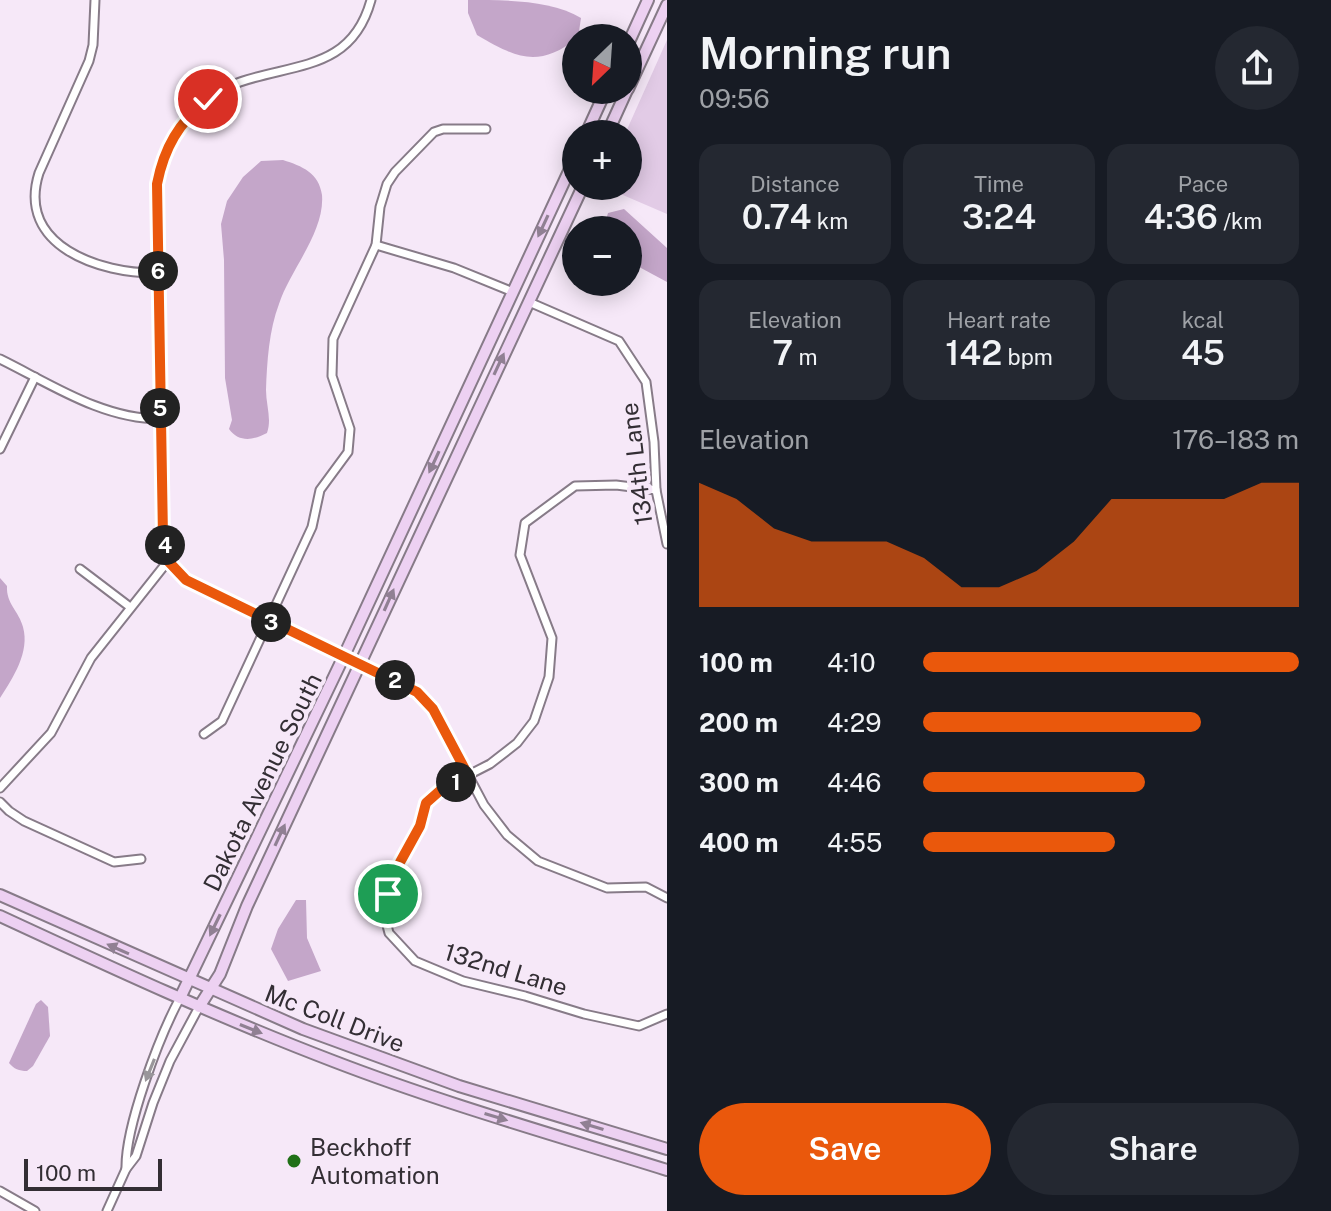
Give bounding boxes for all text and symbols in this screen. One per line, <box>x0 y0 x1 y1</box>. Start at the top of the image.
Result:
north arrow <box>562 24 642 104</box>
map controls <box>562 24 642 296</box>
button: share <box>1215 26 1299 110</box>
text: Morning run <box>699 27 952 79</box>
pin <box>174 65 242 133</box>
icon: check <box>186 77 230 121</box>
text: 09:56 <box>699 83 770 114</box>
button: + <box>562 120 642 200</box>
text: Distance <box>750 171 840 197</box>
text: Time <box>974 171 1024 197</box>
text: Pace <box>1178 171 1228 197</box>
text: 0.74 <box>742 197 811 237</box>
text: 3:24 <box>962 197 1036 237</box>
text: 4:36 <box>1144 197 1218 237</box>
text: km <box>811 208 848 234</box>
text: /km <box>1218 208 1262 234</box>
one-way arrow <box>536 215 550 238</box>
button: − <box>562 216 642 296</box>
pin: 6 <box>138 251 178 291</box>
text: 6 <box>151 258 165 284</box>
text: Elevation <box>748 307 842 333</box>
text: Heart rate <box>947 307 1051 333</box>
text: kcal <box>1182 307 1224 333</box>
text: 7 <box>772 333 793 373</box>
text: 142 <box>945 333 1002 373</box>
text: 45 <box>1181 333 1225 373</box>
text: m <box>793 344 818 370</box>
text: bpm <box>1002 344 1053 370</box>
one-way arrow <box>492 352 506 376</box>
pin: 5 <box>140 388 180 428</box>
text: 5 <box>153 395 167 421</box>
street label: 134th Lane <box>615 401 657 527</box>
text: Elevation <box>699 424 809 455</box>
text: 176–183 m <box>1172 424 1299 455</box>
one-way arrow <box>427 451 441 474</box>
pin: 4 <box>145 525 185 565</box>
text: 4 <box>158 532 172 558</box>
one-way arrow <box>383 588 396 612</box>
pin: 3 <box>251 602 291 642</box>
text: 3 <box>264 609 278 635</box>
text: 100 m <box>699 647 773 678</box>
text: 4:10 <box>827 647 876 678</box>
pin: 2 <box>375 660 415 700</box>
text: 2 <box>388 667 402 693</box>
street label: Dakota Avenue South <box>197 668 327 896</box>
text: 200 m <box>699 707 778 738</box>
text: 4:29 <box>827 707 881 738</box>
pin: 1 <box>436 762 476 802</box>
text: 300 m <box>699 767 779 798</box>
text: 4:46 <box>827 767 882 798</box>
text: 1 <box>451 769 461 795</box>
one-way arrow <box>273 824 286 847</box>
text: 400 m <box>699 827 779 858</box>
text: 4:55 <box>827 827 883 858</box>
pin <box>354 860 422 928</box>
icon: arrive <box>366 872 410 916</box>
one-way arrow <box>209 914 222 937</box>
street label: 132nd Lane <box>441 937 571 1001</box>
one-way arrow <box>106 942 129 955</box>
street label: Mc Coll Drive <box>261 979 409 1057</box>
one-way arrow <box>239 1022 263 1035</box>
one-way arrow <box>143 1058 156 1082</box>
button: Save <box>699 1103 991 1195</box>
button: Share <box>1007 1103 1299 1195</box>
one-way arrow <box>484 1111 508 1124</box>
one-way arrow <box>580 1119 604 1132</box>
place label: Beckhoff Automation <box>310 1133 440 1189</box>
marker: Beckhoff Automation <box>285 1152 303 1170</box>
scale bar <box>24 1155 162 1191</box>
text: 100 m <box>36 1160 96 1186</box>

